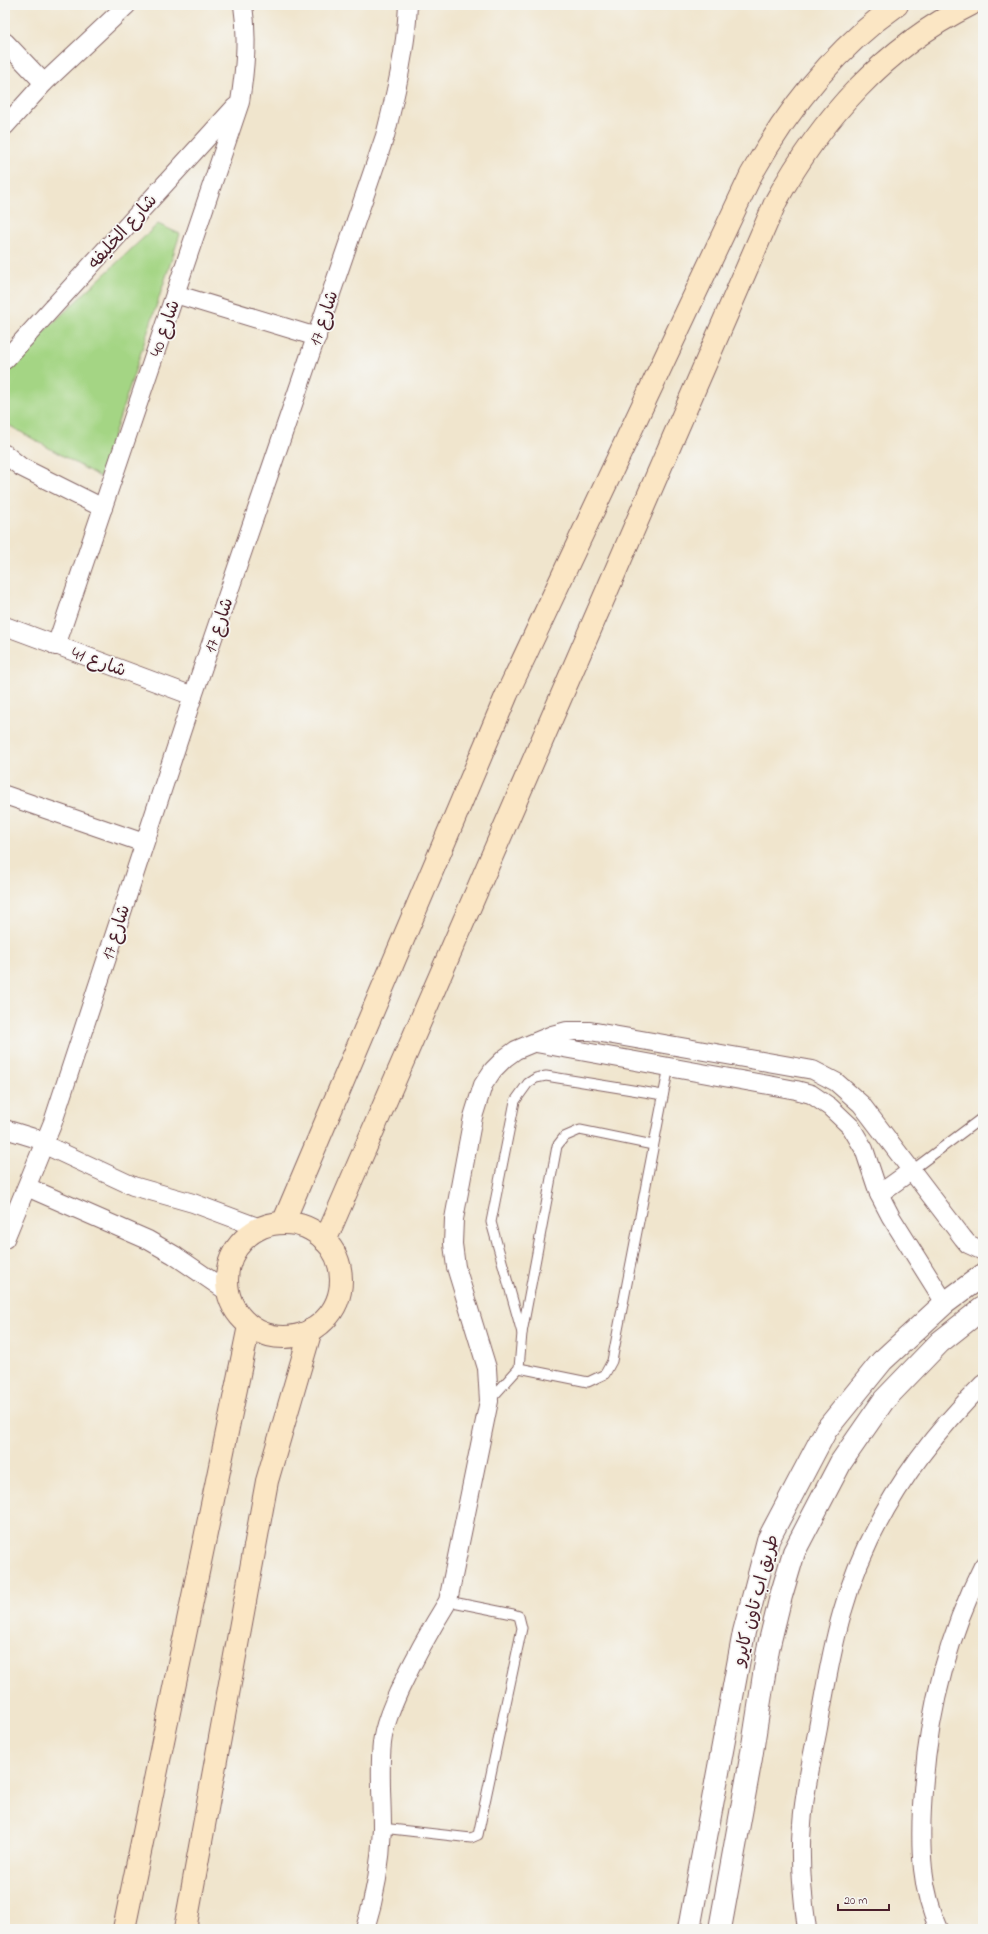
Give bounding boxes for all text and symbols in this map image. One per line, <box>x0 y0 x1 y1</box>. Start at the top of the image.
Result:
street label: شارع الخليفه <box>83 189 164 276</box>
street label: شارع 17 <box>303 288 346 350</box>
street label: شارع 40 <box>144 297 188 361</box>
street label: شارع 17 <box>198 595 241 657</box>
street label: شارع 41 <box>67 641 129 685</box>
street label: شارع 17 <box>96 902 138 964</box>
street label: طريق اب تاون كايرو <box>726 1532 787 1671</box>
scale bar <box>838 1886 889 1912</box>
text: 20 m <box>844 1892 867 1910</box>

